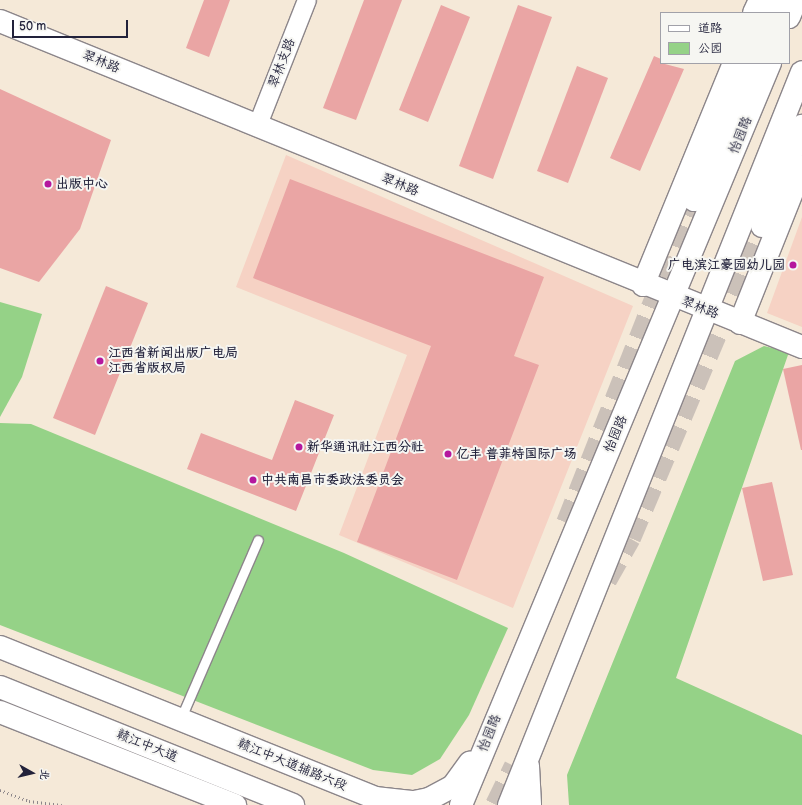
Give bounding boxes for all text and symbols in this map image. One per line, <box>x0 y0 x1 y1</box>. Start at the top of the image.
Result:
scale bar <box>14 12 130 38</box>
legend <box>660 12 790 64</box>
text: 50 m <box>19 19 46 34</box>
text: 道路 <box>698 21 722 36</box>
street label: 翠林支路 <box>265 36 299 90</box>
text: 公园 <box>698 41 722 56</box>
street label: 翠林路 <box>80 47 122 77</box>
street label: 怡园路 <box>726 114 756 156</box>
street label: 翠林路 <box>379 170 421 200</box>
place label: 出版中心 <box>56 176 108 192</box>
marker: 出版中心 <box>43 179 53 189</box>
place label: 广电滨江豪园幼儿园 <box>668 257 785 273</box>
marker: 广电滨江豪园幼儿园 <box>788 260 798 270</box>
street label: 翠林路 <box>679 294 721 322</box>
place label: 江西省新闻出版广电局 江西省版权局 <box>108 346 238 377</box>
marker: 江西省新闻出版广电局 江西省版权局 <box>95 356 105 366</box>
street label: 怡园路 <box>601 413 631 455</box>
place label: 新华通讯社江西分社 <box>307 439 424 455</box>
marker: 新华通讯社江西分社 <box>294 442 304 452</box>
place label: 亿丰 普菲特国际广场 <box>456 446 577 462</box>
marker: 亿丰 普菲特国际广场 <box>443 449 453 459</box>
place label: 中共南昌市委政法委员会 <box>261 472 404 488</box>
marker: 中共南昌市委政法委员会 <box>248 475 258 485</box>
street label: 怡园路 <box>475 712 505 754</box>
street label: 赣江中大道 <box>114 727 180 765</box>
street label: 赣江中大道辅路六段 <box>235 736 349 794</box>
north arrow <box>12 753 52 793</box>
text: 北 <box>37 768 52 781</box>

